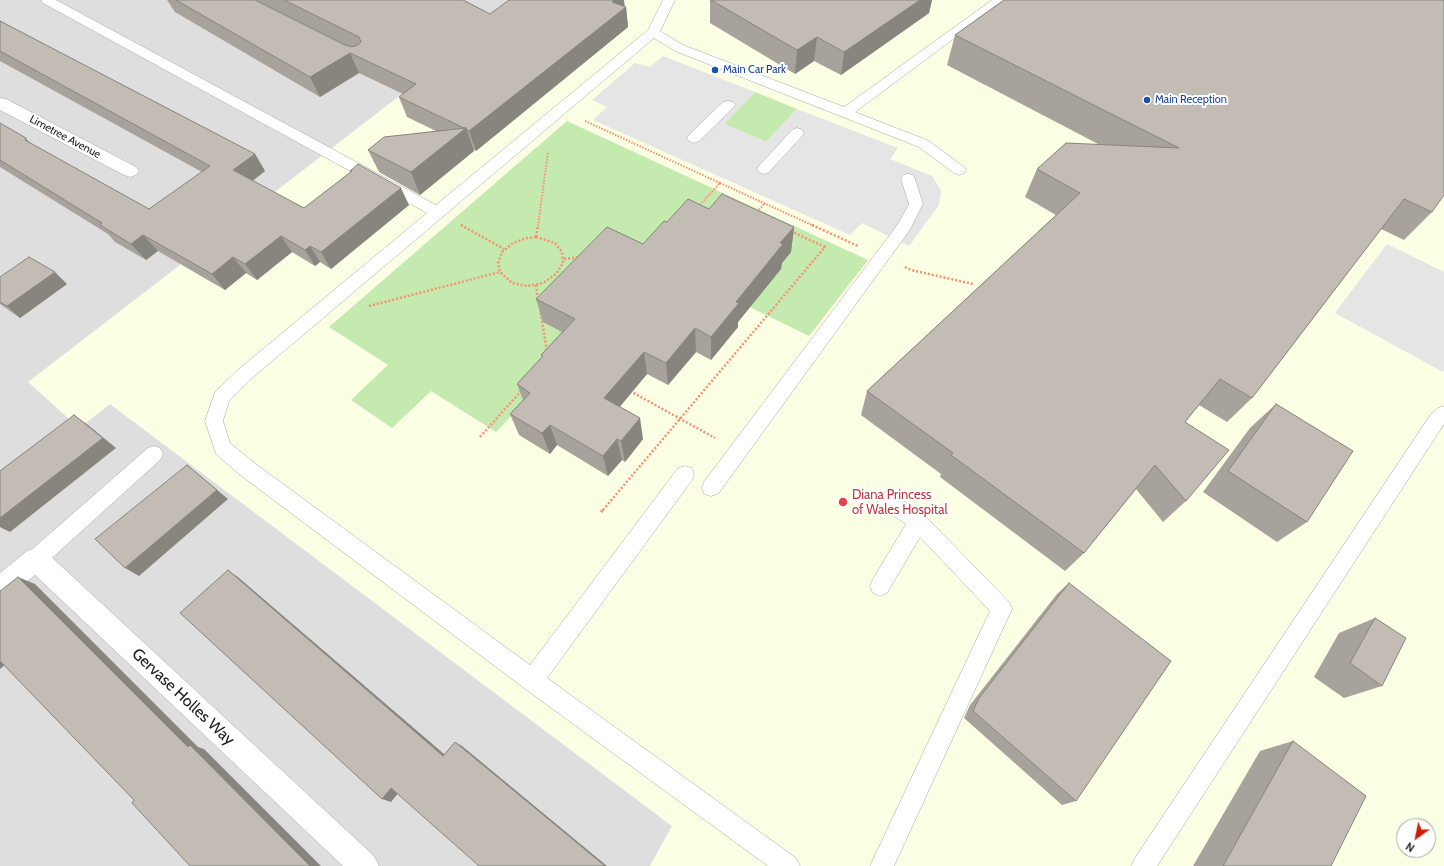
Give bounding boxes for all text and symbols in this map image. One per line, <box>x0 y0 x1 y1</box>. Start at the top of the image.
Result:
place label: Main Car Park <box>723 63 786 77</box>
marker: Main Car Park <box>710 65 720 75</box>
place label: Main Reception <box>1155 93 1227 107</box>
marker: Main Reception <box>1142 95 1152 105</box>
street label: Limetree Avenue <box>27 113 103 161</box>
place label: Diana Princess of Wales Hospital <box>852 487 948 518</box>
marker: Diana Princess of Wales Hospital <box>837 496 849 508</box>
street label: Gervase Holles Way <box>128 644 238 750</box>
north arrow <box>1396 818 1436 858</box>
text: N <box>1403 839 1417 855</box>

